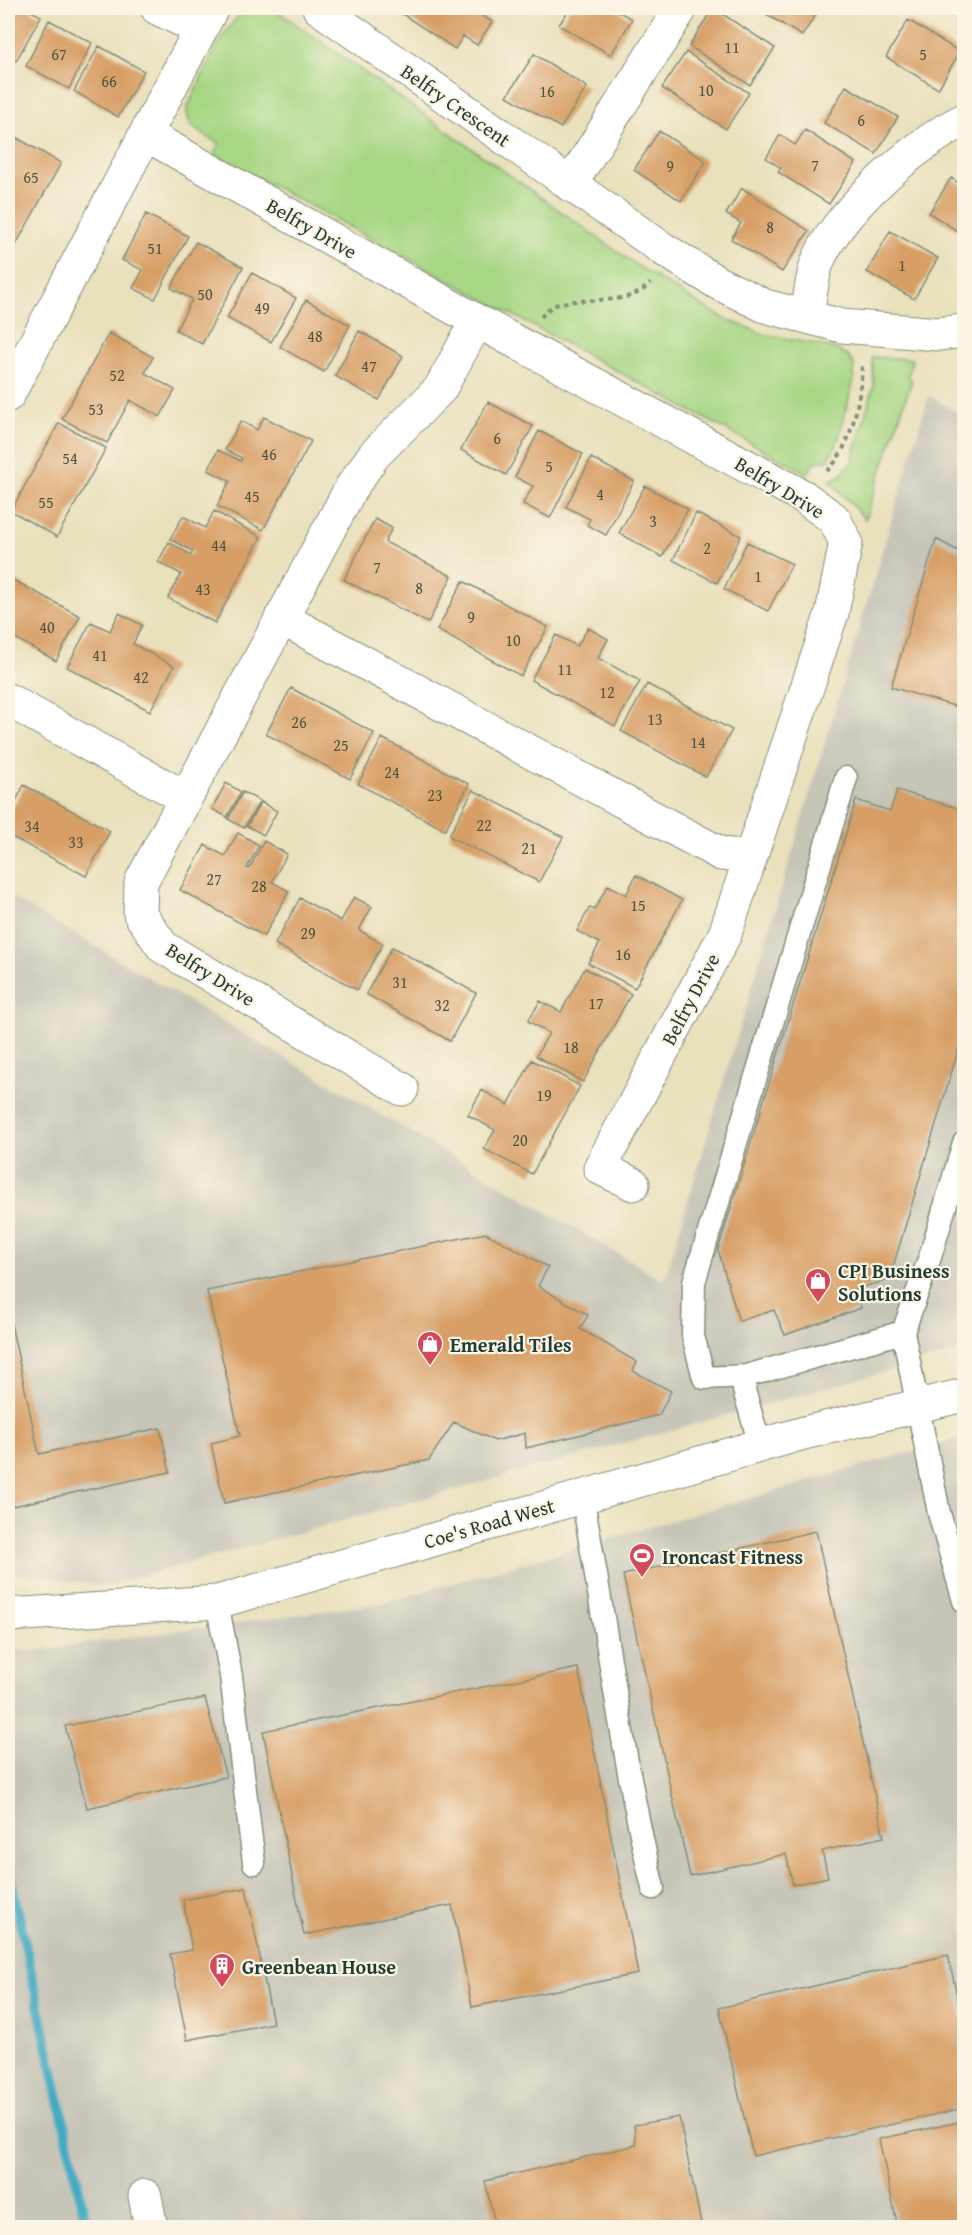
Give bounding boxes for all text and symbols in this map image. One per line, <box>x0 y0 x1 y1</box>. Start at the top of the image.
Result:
house number: 11 <box>724 35 740 59</box>
house number: 67 <box>51 42 67 66</box>
house number: 5 <box>919 42 927 66</box>
street label: Belfry Crescent <box>395 56 517 154</box>
house number: 66 <box>101 69 117 93</box>
house number: 10 <box>698 78 714 102</box>
house number: 16 <box>539 79 555 103</box>
house number: 6 <box>857 108 865 132</box>
house number: 7 <box>811 153 819 177</box>
house number: 9 <box>666 154 674 178</box>
house number: 65 <box>23 165 39 189</box>
street label: Belfry Drive <box>261 190 363 266</box>
house number: 8 <box>766 215 774 239</box>
house number: 51 <box>147 236 163 260</box>
house number: 1 <box>898 253 906 277</box>
house number: 50 <box>197 282 213 306</box>
house number: 49 <box>254 296 270 320</box>
house number: 48 <box>307 324 323 348</box>
house number: 47 <box>361 354 377 378</box>
house number: 52 <box>109 363 125 387</box>
house number: 53 <box>88 397 104 421</box>
house number: 6 <box>493 426 501 450</box>
house number: 46 <box>261 442 277 466</box>
house number: 54 <box>62 446 78 470</box>
street label: Belfry Drive <box>730 449 830 525</box>
house number: 5 <box>545 454 553 478</box>
house number: 4 <box>596 482 604 506</box>
house number: 45 <box>244 484 260 508</box>
house number: 55 <box>38 490 54 514</box>
house number: 3 <box>649 509 657 533</box>
house number: 44 <box>211 533 227 557</box>
house number: 2 <box>703 536 711 560</box>
house number: 7 <box>373 555 381 579</box>
house number: 1 <box>754 564 762 588</box>
house number: 8 <box>415 576 423 600</box>
house number: 43 <box>195 577 211 601</box>
house number: 9 <box>467 605 475 629</box>
house number: 40 <box>39 615 55 639</box>
house number: 10 <box>505 628 521 652</box>
house number: 41 <box>92 643 108 667</box>
house number: 11 <box>557 657 573 681</box>
house number: 42 <box>133 665 149 689</box>
house number: 12 <box>599 680 615 704</box>
house number: 13 <box>647 707 663 731</box>
house number: 26 <box>291 710 307 734</box>
house number: 14 <box>690 730 706 754</box>
house number: 25 <box>333 733 349 757</box>
house number: 24 <box>384 760 400 784</box>
house number: 23 <box>427 783 443 807</box>
house number: 22 <box>476 813 492 837</box>
house number: 34 <box>24 814 40 838</box>
house number: 33 <box>68 830 84 854</box>
house number: 21 <box>521 836 537 860</box>
house number: 27 <box>206 867 222 891</box>
house number: 28 <box>251 874 267 898</box>
house number: 15 <box>630 893 646 917</box>
house number: 29 <box>300 921 316 945</box>
street label: Belfry Drive <box>161 935 261 1013</box>
house number: 16 <box>615 942 631 966</box>
street label: Belfry Drive <box>654 948 726 1050</box>
house number: 31 <box>392 970 408 994</box>
house number: 17 <box>588 991 604 1015</box>
house number: 32 <box>434 993 450 1017</box>
house number: 18 <box>563 1035 579 1059</box>
house number: 19 <box>536 1083 552 1107</box>
house number: 20 <box>512 1128 528 1152</box>
place label: CPI Business Solutions <box>838 1256 950 1308</box>
shop icon: CPI Business Solutions <box>803 1266 833 1304</box>
shop icon: Emerald Tiles <box>415 1329 445 1367</box>
place label: Emerald Tiles <box>450 1330 572 1359</box>
street label: Coe's Road West <box>420 1490 558 1556</box>
sports icon: Ironcast Fitness <box>627 1541 657 1579</box>
place label: Ironcast Fitness <box>662 1542 803 1571</box>
building icon: Greenbean House <box>207 1951 237 1989</box>
place label: Greenbean House <box>242 1952 396 1981</box>

